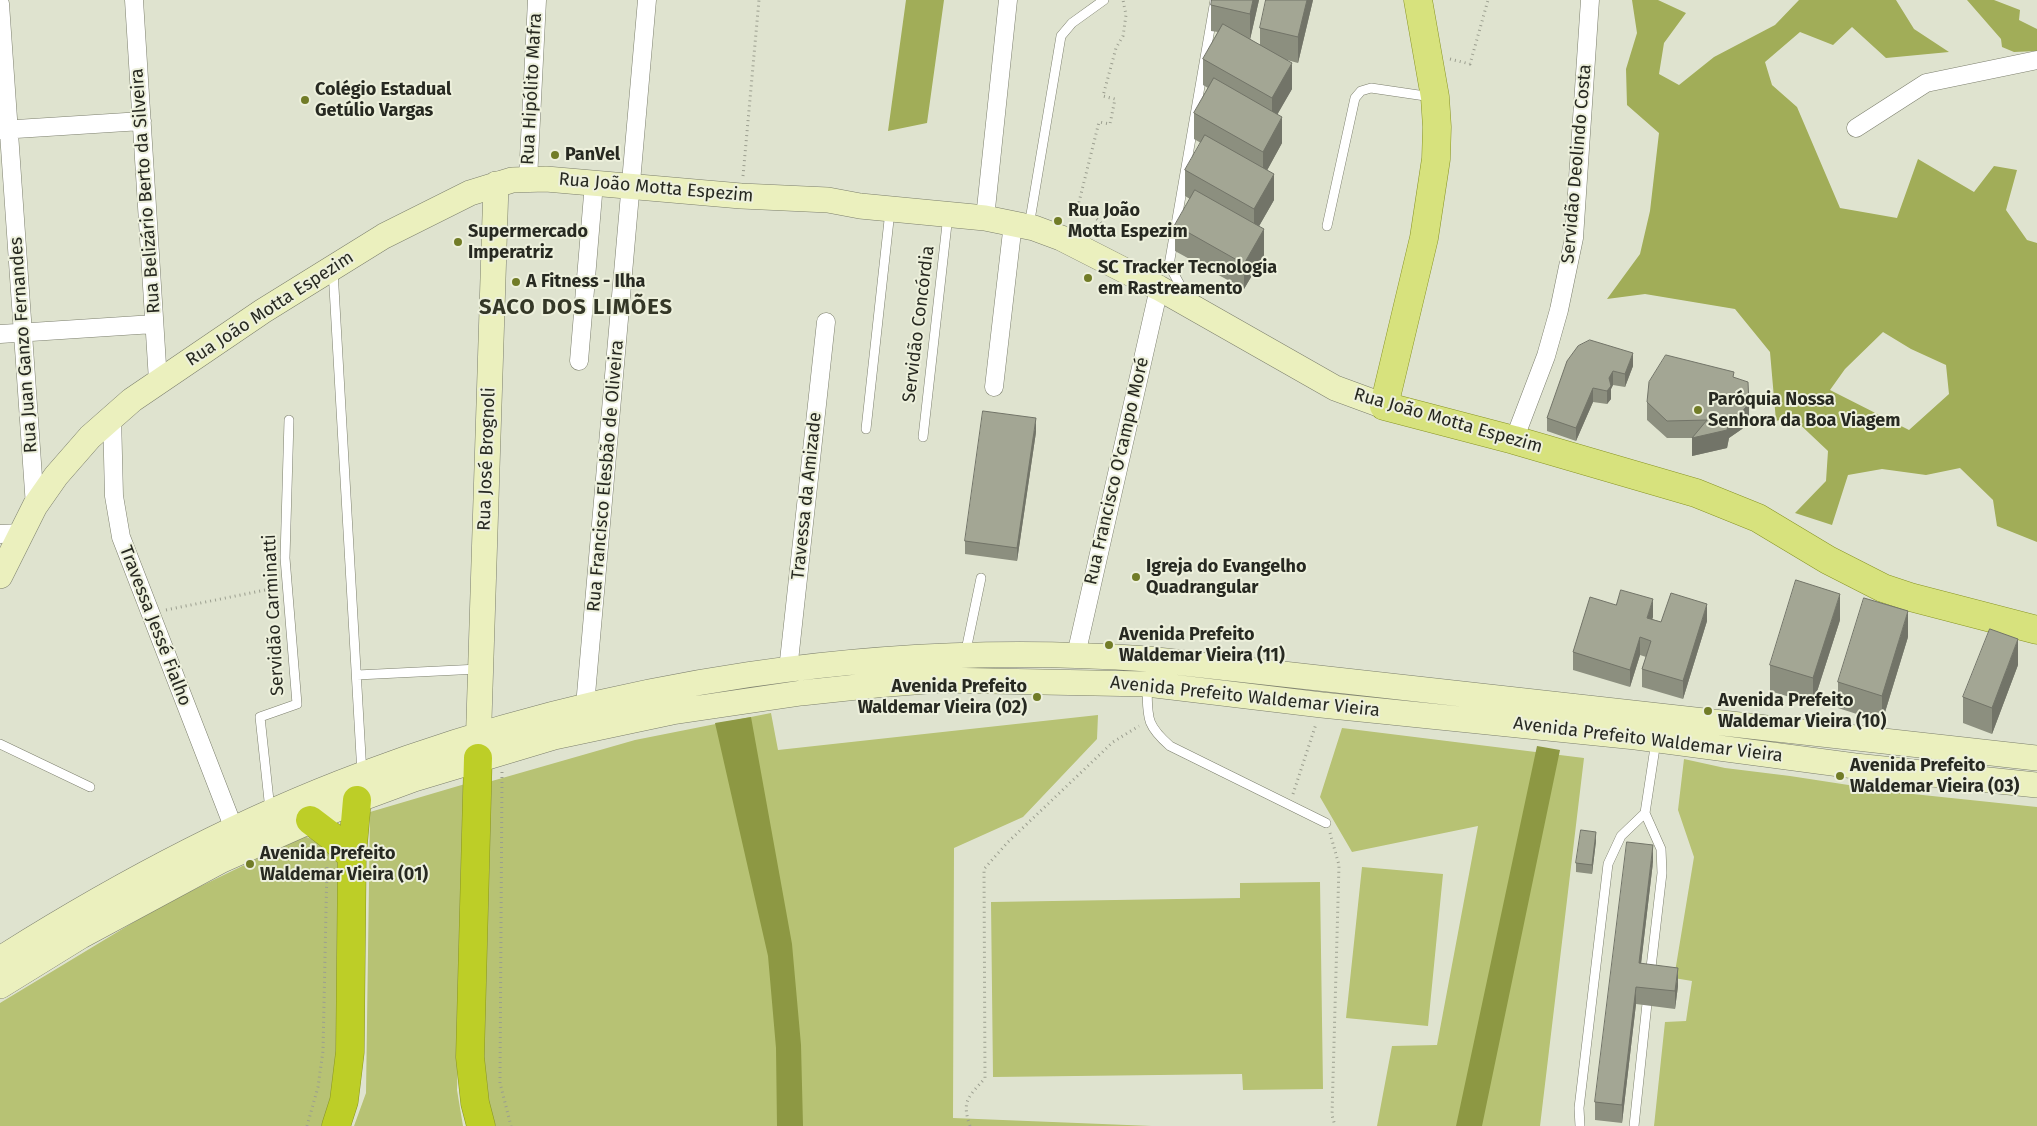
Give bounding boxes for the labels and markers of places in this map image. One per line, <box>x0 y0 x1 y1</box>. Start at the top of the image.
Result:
place label: Colégio Estadual Getúlio Vargas <box>315 79 451 122</box>
marker: Colégio Estadual Getúlio Vargas <box>299 94 311 106</box>
place label: PanVel <box>565 144 620 166</box>
marker: PanVel <box>549 149 561 161</box>
place label: Rua João Motta Espezim <box>1068 200 1188 242</box>
marker: Rua João Motta Espezim <box>1052 215 1064 227</box>
place label: Supermercado Imperatriz <box>468 221 588 264</box>
marker: Supermercado Imperatriz <box>452 236 464 248</box>
place label: SC Tracker Tecnologia em Rastreamento <box>1098 257 1277 300</box>
place label: A Fitness - Ilha <box>526 271 645 293</box>
marker: SC Tracker Tecnologia em Rastreamento <box>1082 272 1094 284</box>
marker: A Fitness - Ilha <box>510 276 522 288</box>
place label: Paróquia Nossa Senhora da Boa Viagem <box>1708 389 1900 432</box>
marker: Paróquia Nossa Senhora da Boa Viagem <box>1692 404 1704 416</box>
place label: Igreja do Evangelho Quadrangular <box>1146 556 1306 598</box>
marker: Igreja do Evangelho Quadrangular <box>1130 571 1142 583</box>
place label: Avenida Prefeito Waldemar Vieira (11) <box>1119 624 1285 666</box>
marker: Avenida Prefeito Waldemar Vieira (11) <box>1103 639 1115 651</box>
place label: Avenida Prefeito Waldemar Vieira (02) <box>858 676 1027 719</box>
place label: Avenida Prefeito Waldemar Vieira (10) <box>1718 690 1886 732</box>
marker: Avenida Prefeito Waldemar Vieira (02) <box>1031 691 1043 703</box>
marker: Avenida Prefeito Waldemar Vieira (10) <box>1702 705 1714 717</box>
place label: Avenida Prefeito Waldemar Vieira (03) <box>1850 755 2019 798</box>
marker: Avenida Prefeito Waldemar Vieira (03) <box>1834 770 1846 782</box>
place label: Avenida Prefeito Waldemar Vieira (01) <box>260 843 428 886</box>
marker: Avenida Prefeito Waldemar Vieira (01) <box>244 858 256 870</box>

